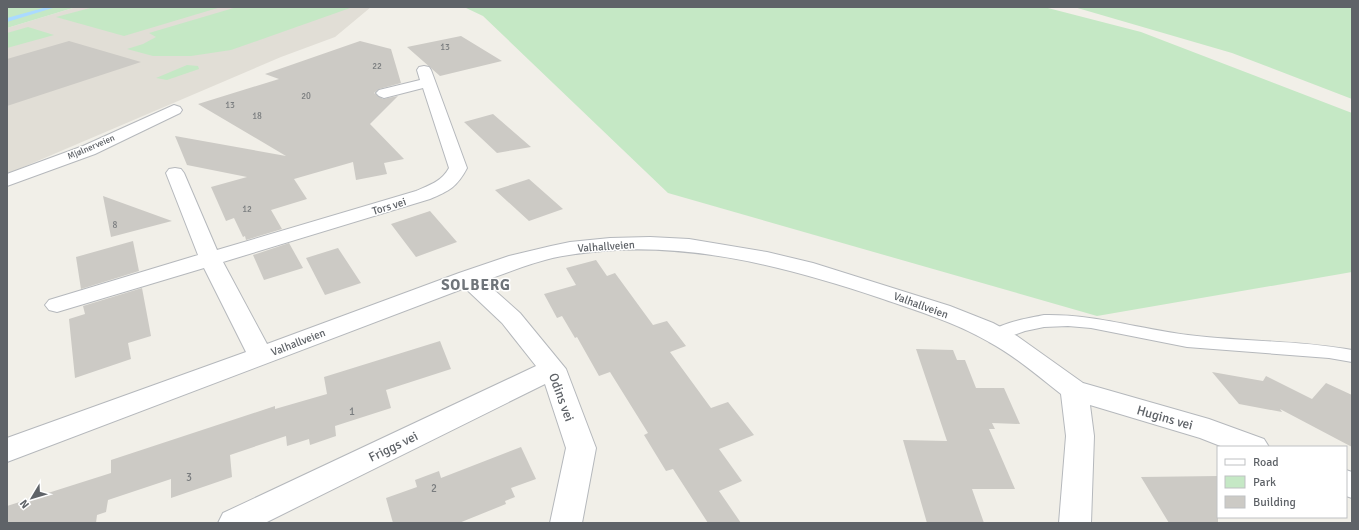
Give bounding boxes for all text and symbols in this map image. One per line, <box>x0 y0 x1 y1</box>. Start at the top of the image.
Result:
house number: 13 <box>440 42 450 53</box>
house number: 22 <box>372 61 382 72</box>
house number: 20 <box>301 91 311 102</box>
house number: 13 <box>225 100 235 111</box>
house number: 18 <box>252 111 262 122</box>
street label: Mjølnerveien <box>66 133 117 162</box>
street label: Tors vei <box>371 195 408 218</box>
house number: 12 <box>242 204 252 215</box>
house number: 8 <box>113 220 118 231</box>
street label: Valhallveien <box>577 238 635 255</box>
district label: SOLBERG <box>441 276 511 294</box>
street label: Valhallveien <box>892 290 950 321</box>
street label: Valhallveien <box>269 326 327 359</box>
street label: Odins vei <box>545 371 577 424</box>
street label: Hugins vei <box>1135 402 1195 434</box>
house number: 1 <box>349 405 355 418</box>
street label: Friggs vei <box>366 428 421 466</box>
legend <box>1217 446 1347 518</box>
text: Road <box>1253 455 1279 470</box>
house number: 3 <box>186 471 192 484</box>
text: Park <box>1253 475 1276 490</box>
north arrow <box>12 478 52 518</box>
house number: 2 <box>431 482 437 495</box>
text: Building <box>1253 495 1296 510</box>
text: N <box>17 497 32 511</box>

